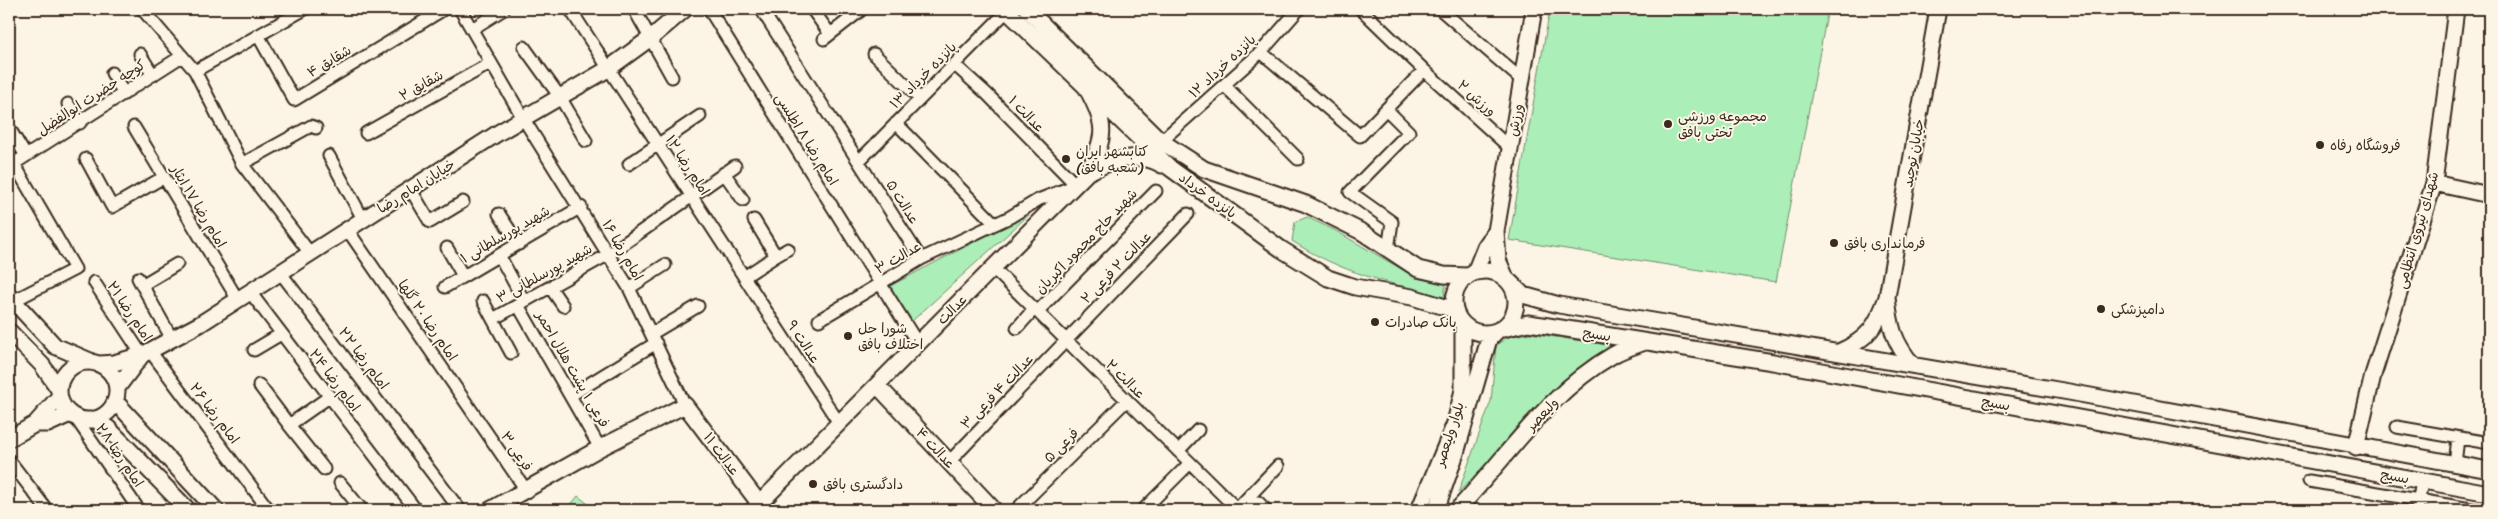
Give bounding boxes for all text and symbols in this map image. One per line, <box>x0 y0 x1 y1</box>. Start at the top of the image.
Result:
street label: پانزده خرداد ۱۲ <box>1183 28 1262 105</box>
street label: پانزده خرداد ۱۳ <box>884 36 963 115</box>
street label: شقایق ۴ <box>302 38 357 85</box>
street label: کوچه حضرت ابوالفضل <box>32 53 151 142</box>
street label: شقایق ۲ <box>394 63 448 108</box>
street label: ورزش ۲ <box>1451 74 1502 123</box>
street label: امام رضا ۸ اطلسی <box>768 88 845 191</box>
street label: عدالت ۱ <box>1002 90 1051 139</box>
street label: ورزش <box>1500 102 1531 138</box>
place label: مجموعه ورزشی تختی بافق <box>1678 104 1767 145</box>
street label: خیابان توحید <box>1895 117 1932 189</box>
marker: مجموعه ورزشی تختی بافق <box>1662 118 1674 130</box>
street label: امام رضا ۱۲ <box>658 130 717 201</box>
place label: فروشگاه رفاه <box>2330 133 2401 158</box>
place label: کتابشهر ایران (شعبه بافق) <box>1076 139 1148 180</box>
marker: فروشگاه رفاه <box>2314 139 2326 151</box>
street label: خیابان امام رضا <box>372 152 461 221</box>
marker: کتابشهر ایران (شعبه بافق) <box>1060 153 1072 165</box>
street label: امام رضا ۱۷ ایثار <box>163 159 233 253</box>
street label: پانزده خرداد <box>1173 166 1242 225</box>
street label: شهدای نیروی انتظامی <box>2389 169 2446 292</box>
street label: عدالت ۵ <box>879 175 926 230</box>
street label: شهید حاج محمود اکبریان <box>1029 182 1144 300</box>
street label: شهید پورسلطانی ۱ <box>456 198 555 270</box>
street label: امام رضا ۱۶ <box>595 215 650 286</box>
street label: عدالت ۲ فرعی ۲ <box>1074 225 1158 310</box>
place label: فرمانداری بافق <box>1844 231 1925 256</box>
street label: عدالت ۳ <box>870 234 927 281</box>
street label: شهید پورسلطانی ۳ <box>491 237 597 310</box>
marker: فرمانداری بافق <box>1828 237 1840 249</box>
street label: امام رضا ۲۰ گلها <box>391 274 464 366</box>
street label: امام رضا ۲۱ <box>100 276 159 347</box>
street label: عدالت <box>931 288 974 331</box>
place label: دامپزشکی <box>2111 297 2165 322</box>
marker: دامپزشکی <box>2095 303 2107 315</box>
street label: فرعی ۱ پشت هلال احمر <box>528 305 616 433</box>
place label: بانک صادرات <box>1385 310 1457 335</box>
street label: عدالت ۹ <box>780 315 827 369</box>
place label: شورا حل اختلاف بافق <box>858 316 923 357</box>
marker: بانک صادرات <box>1369 316 1381 328</box>
street label: بسیج <box>1581 320 1613 349</box>
street label: امام رضا ۲۲ <box>332 322 396 395</box>
marker: شورا حل اختلاف بافق <box>842 330 854 342</box>
street label: امام رضا ۲۴ <box>302 343 367 417</box>
street label: عدالت ۴ فرعی ۳ <box>954 347 1040 435</box>
street label: عدالت ۲ <box>1099 353 1152 406</box>
street label: امام رضا ۲۶ <box>183 377 246 450</box>
street label: بسیج <box>1980 389 2012 418</box>
street label: ولیعصر <box>1519 391 1565 438</box>
street label: بلوار ولیعصر <box>1427 399 1472 471</box>
street label: امام رضا ۲۸ <box>89 418 150 493</box>
street label: عدالت ۴ <box>909 421 962 475</box>
street label: فرعی ۵ <box>1038 422 1085 469</box>
street label: فرعی ۳ <box>494 426 539 477</box>
street label: عدالت ۱۱ <box>697 427 747 482</box>
street label: بسیج <box>2379 462 2411 491</box>
place label: دادگستری بافق <box>823 472 903 497</box>
marker: دادگستری بافق <box>807 478 819 490</box>

